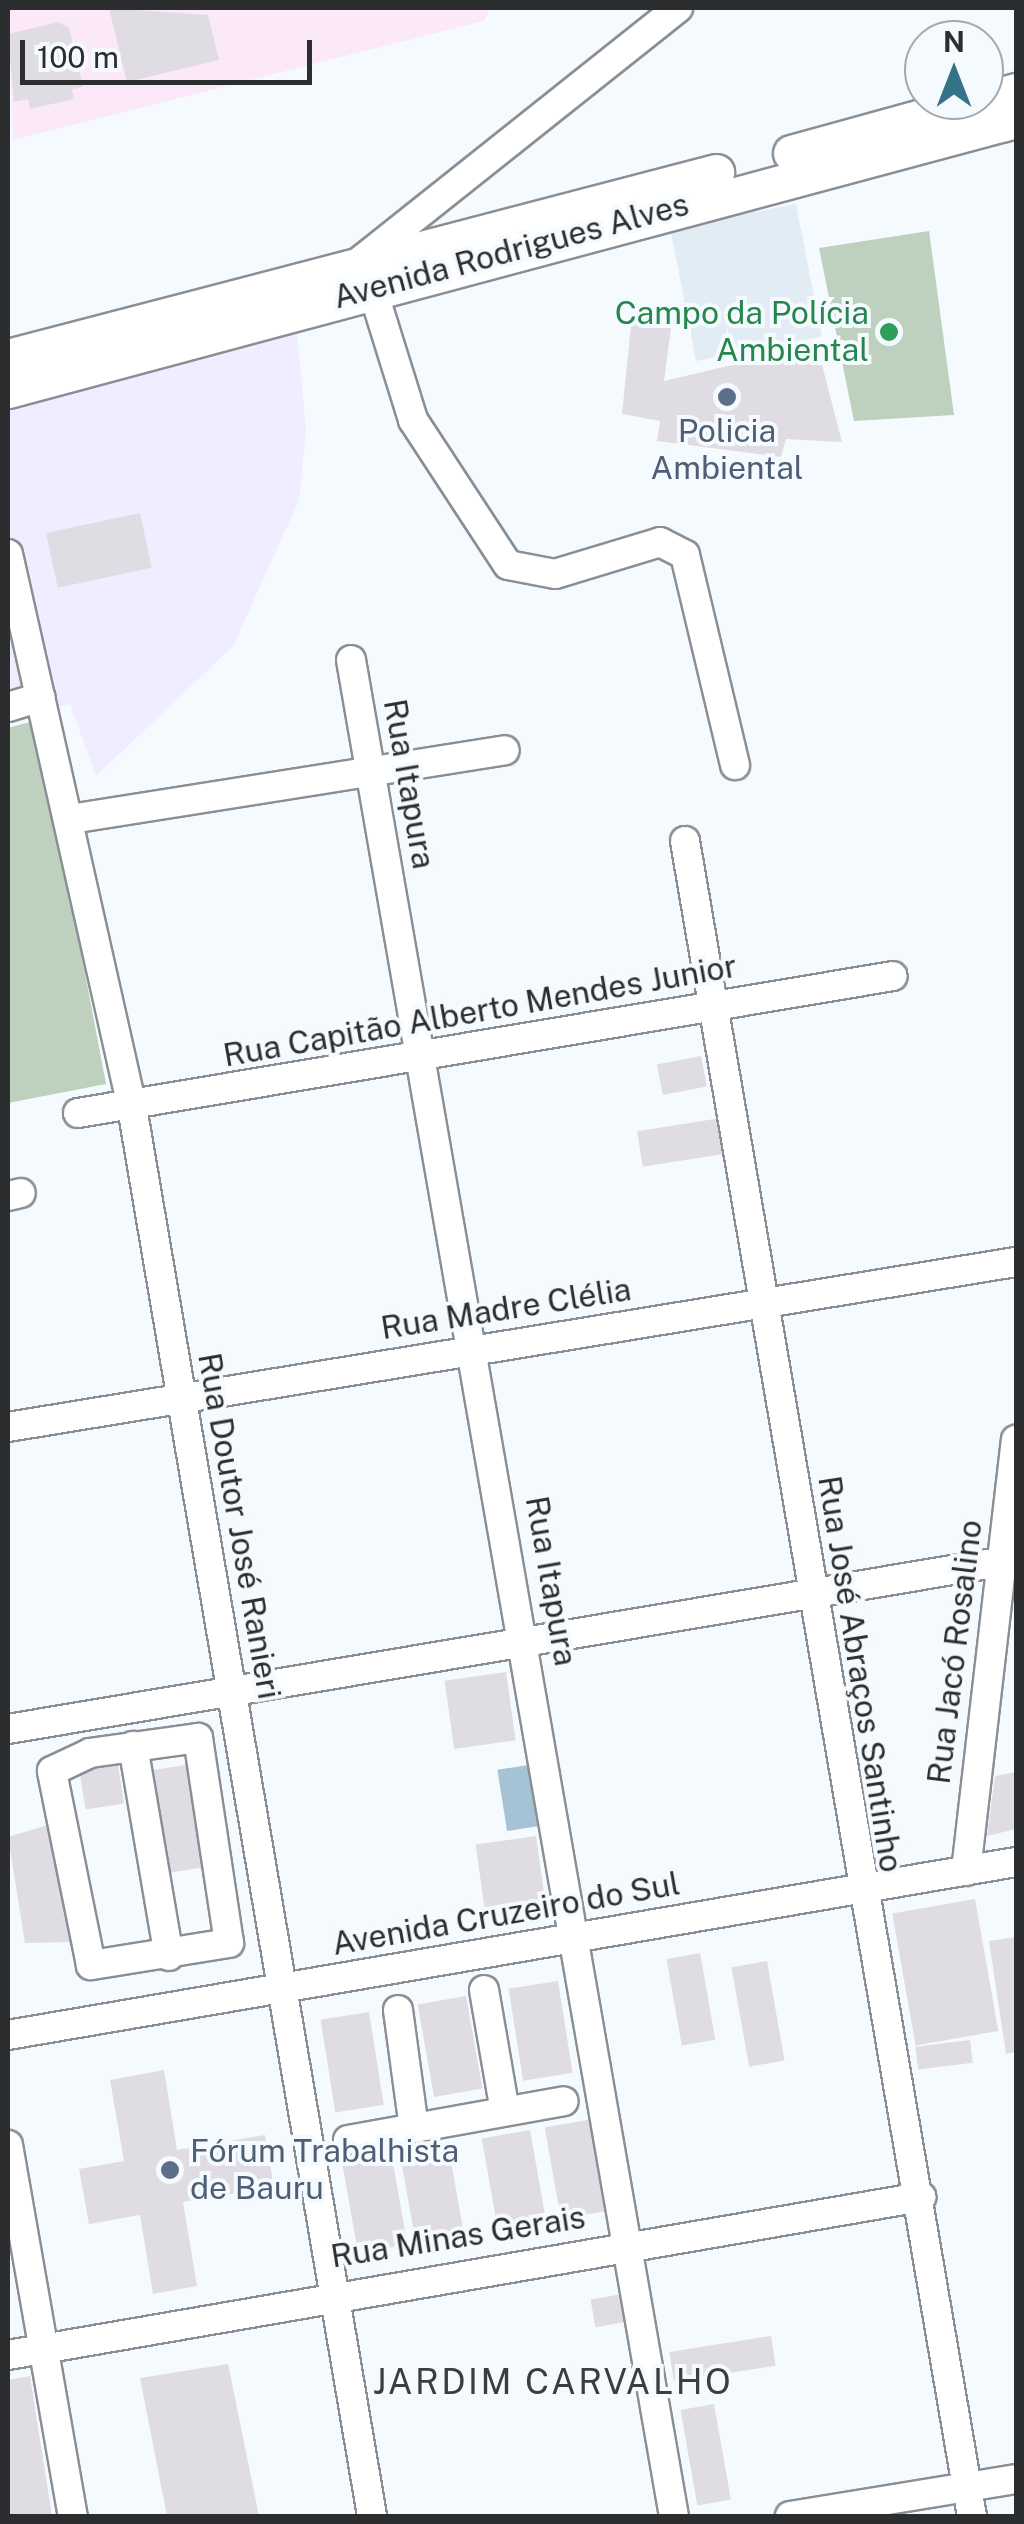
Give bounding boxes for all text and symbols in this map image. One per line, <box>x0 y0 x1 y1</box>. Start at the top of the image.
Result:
scale bar <box>25 20 318 82</box>
north arrow <box>904 20 1004 120</box>
text: N <box>943 25 965 58</box>
text: 100 m <box>37 39 119 75</box>
street label: Avenida Rodrigues Alves <box>329 185 693 317</box>
place label: Campo da Polícia Ambiental <box>614 295 869 370</box>
marker: Campo da Polícia Ambiental <box>878 321 900 343</box>
marker: Policia Ambiental <box>716 386 738 408</box>
place label: Policia Ambiental <box>650 413 804 488</box>
street label: Rua Itapura <box>375 696 443 872</box>
street label: Rua Capitão Alberto Mendes Junior <box>220 947 740 1075</box>
street label: Rua Madre Clélia <box>378 1270 634 1348</box>
street label: Rua Doutor José Ranieri <box>190 1350 288 1702</box>
street label: Rua José Abraços Santinho <box>810 1473 910 1875</box>
street label: Rua Itapura <box>517 1493 585 1669</box>
street label: Rua Jacó Rosalino <box>920 1518 990 1786</box>
street label: Avenida Cruzeiro do Sul <box>329 1864 683 1964</box>
place label: Fórum Trabalhista de Bauru <box>190 2133 459 2208</box>
marker: Fórum Trabalhista de Bauru <box>159 2159 181 2181</box>
street label: Rua Minas Gerais <box>328 2198 588 2276</box>
district label: JARDIM CARVALHO <box>373 2361 733 2403</box>

